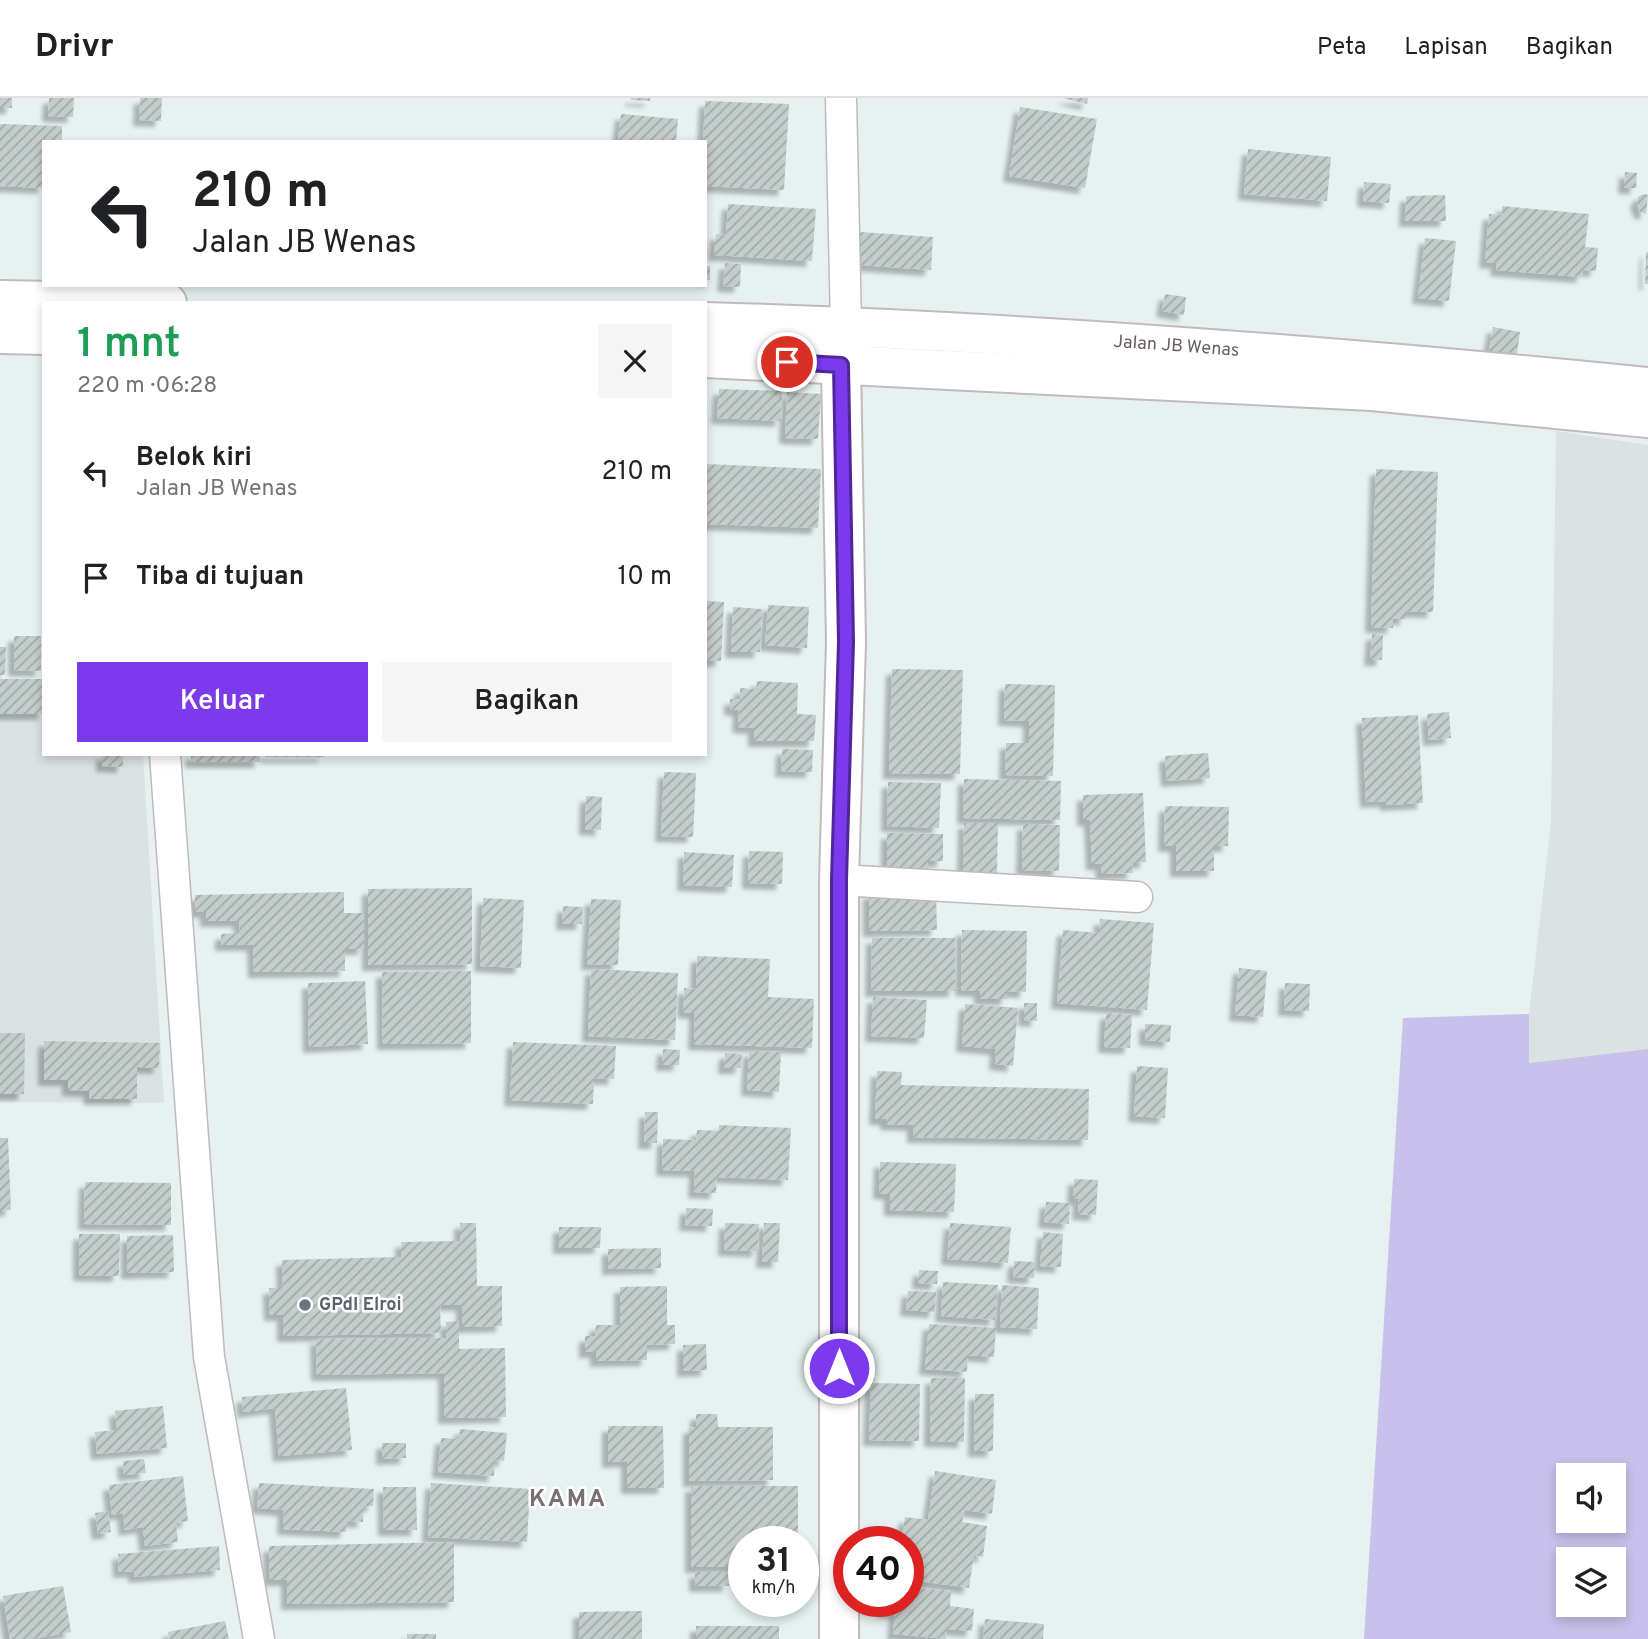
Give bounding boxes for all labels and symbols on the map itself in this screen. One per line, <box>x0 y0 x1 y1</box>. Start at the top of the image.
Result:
street label: Jalan JB Wenas <box>1113 330 1240 362</box>
pin <box>757 332 817 392</box>
place label: GPdI Elroi <box>319 1294 402 1317</box>
marker: GPdI Elroi <box>297 1297 313 1313</box>
position arrow <box>802 1331 876 1405</box>
district label: KAMA <box>529 1485 607 1515</box>
speed limit sign: 40 <box>833 1526 924 1617</box>

